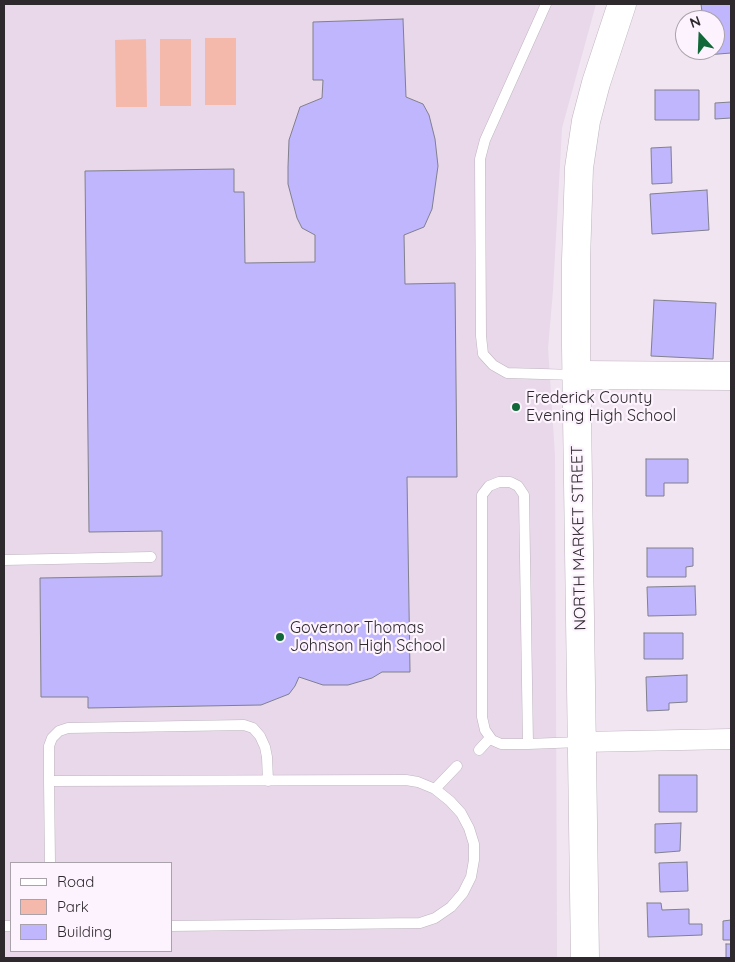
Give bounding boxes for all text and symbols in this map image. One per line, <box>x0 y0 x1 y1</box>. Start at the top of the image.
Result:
north arrow <box>675 10 725 60</box>
text: N <box>687 12 703 32</box>
place label: Frederick County Evening High School <box>526 388 676 426</box>
marker: Frederick County Evening High School <box>510 401 522 413</box>
street label: NORTH MARKET STREET <box>568 445 590 631</box>
place label: Governor Thomas Johnson High School <box>290 618 446 656</box>
marker: Governor Thomas Johnson High School <box>274 631 286 643</box>
legend <box>10 862 172 952</box>
text: Road <box>57 872 94 891</box>
text: Park <box>57 897 89 916</box>
text: Building <box>57 922 112 941</box>

